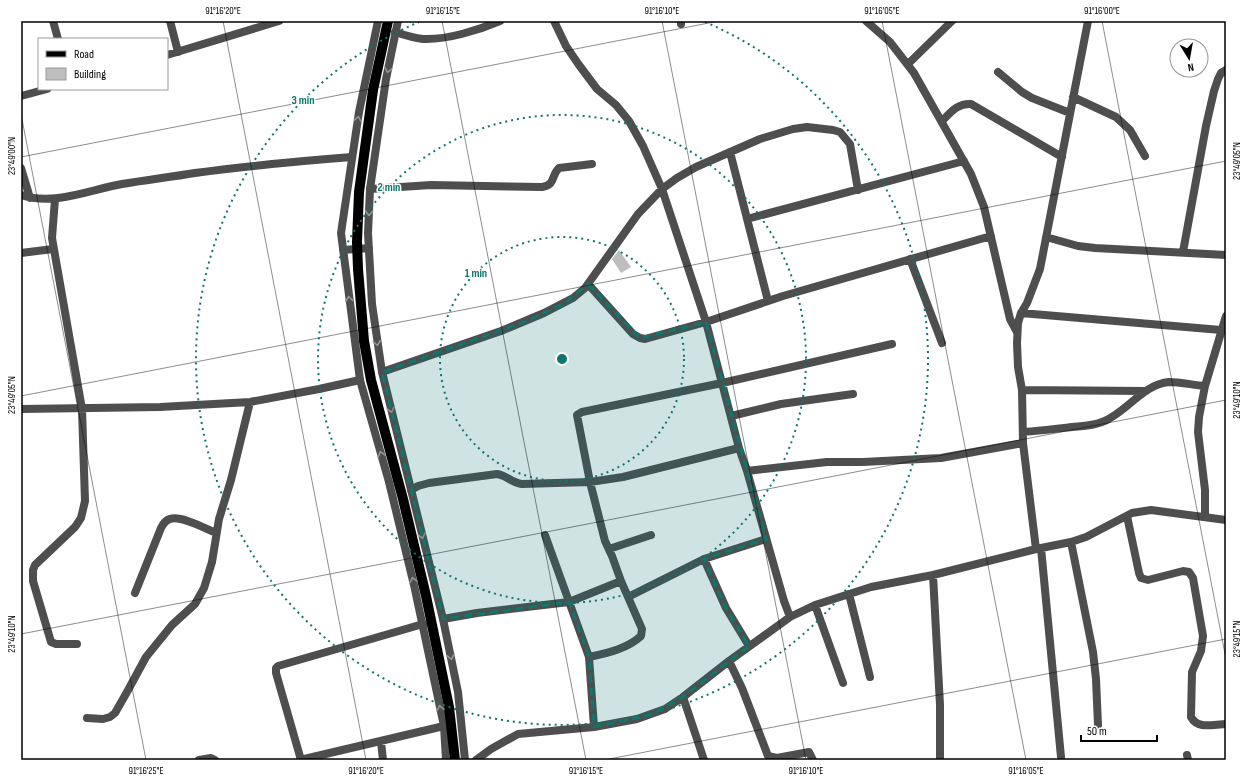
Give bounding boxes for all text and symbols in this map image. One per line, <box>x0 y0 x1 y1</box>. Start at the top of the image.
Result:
text: 91°16'20"E <box>205 5 241 17</box>
text: 91°16'15"E <box>426 5 460 17</box>
text: 91°16'10"E <box>645 5 679 17</box>
text: 91°16'05"E <box>864 5 900 17</box>
text: 91°16'00"E <box>1084 5 1120 17</box>
legend <box>38 38 168 90</box>
north arrow <box>1169 38 1209 78</box>
text: Road <box>74 47 94 62</box>
text: N <box>1187 60 1195 74</box>
text: Building <box>74 67 106 82</box>
one-way arrow <box>384 67 392 74</box>
text: 3 min <box>292 93 314 108</box>
one-way arrow <box>354 116 362 122</box>
text: 23°49'00"N <box>6 137 18 175</box>
text: 23°49'05"N <box>1231 142 1243 180</box>
text: 2 min <box>378 180 400 195</box>
one-way arrow <box>364 210 373 216</box>
text: 1 min <box>465 266 487 281</box>
one-way arrow <box>345 296 354 302</box>
one-way arrow <box>372 339 381 346</box>
centre of rings <box>555 352 569 366</box>
text: 23°49'05"N <box>6 376 18 414</box>
text: 23°49'10"N <box>1231 381 1243 419</box>
one-way arrow <box>386 406 395 413</box>
one-way arrow <box>377 451 386 458</box>
one-way arrow <box>418 533 426 539</box>
one-way arrow <box>409 577 418 584</box>
text: 23°49'10"N <box>6 615 18 653</box>
text: 23°49'15"N <box>1231 621 1243 657</box>
one-way arrow <box>446 654 455 661</box>
one-way arrow <box>436 704 444 711</box>
scale bar <box>1081 717 1157 743</box>
text: 50 m <box>1087 724 1107 739</box>
text: 91°16'25"E <box>128 765 164 777</box>
text: 91°16'20"E <box>348 765 384 777</box>
text: 91°16'15"E <box>569 765 603 777</box>
text: 91°16'10"E <box>789 765 823 777</box>
text: 91°16'05"E <box>1008 765 1044 777</box>

